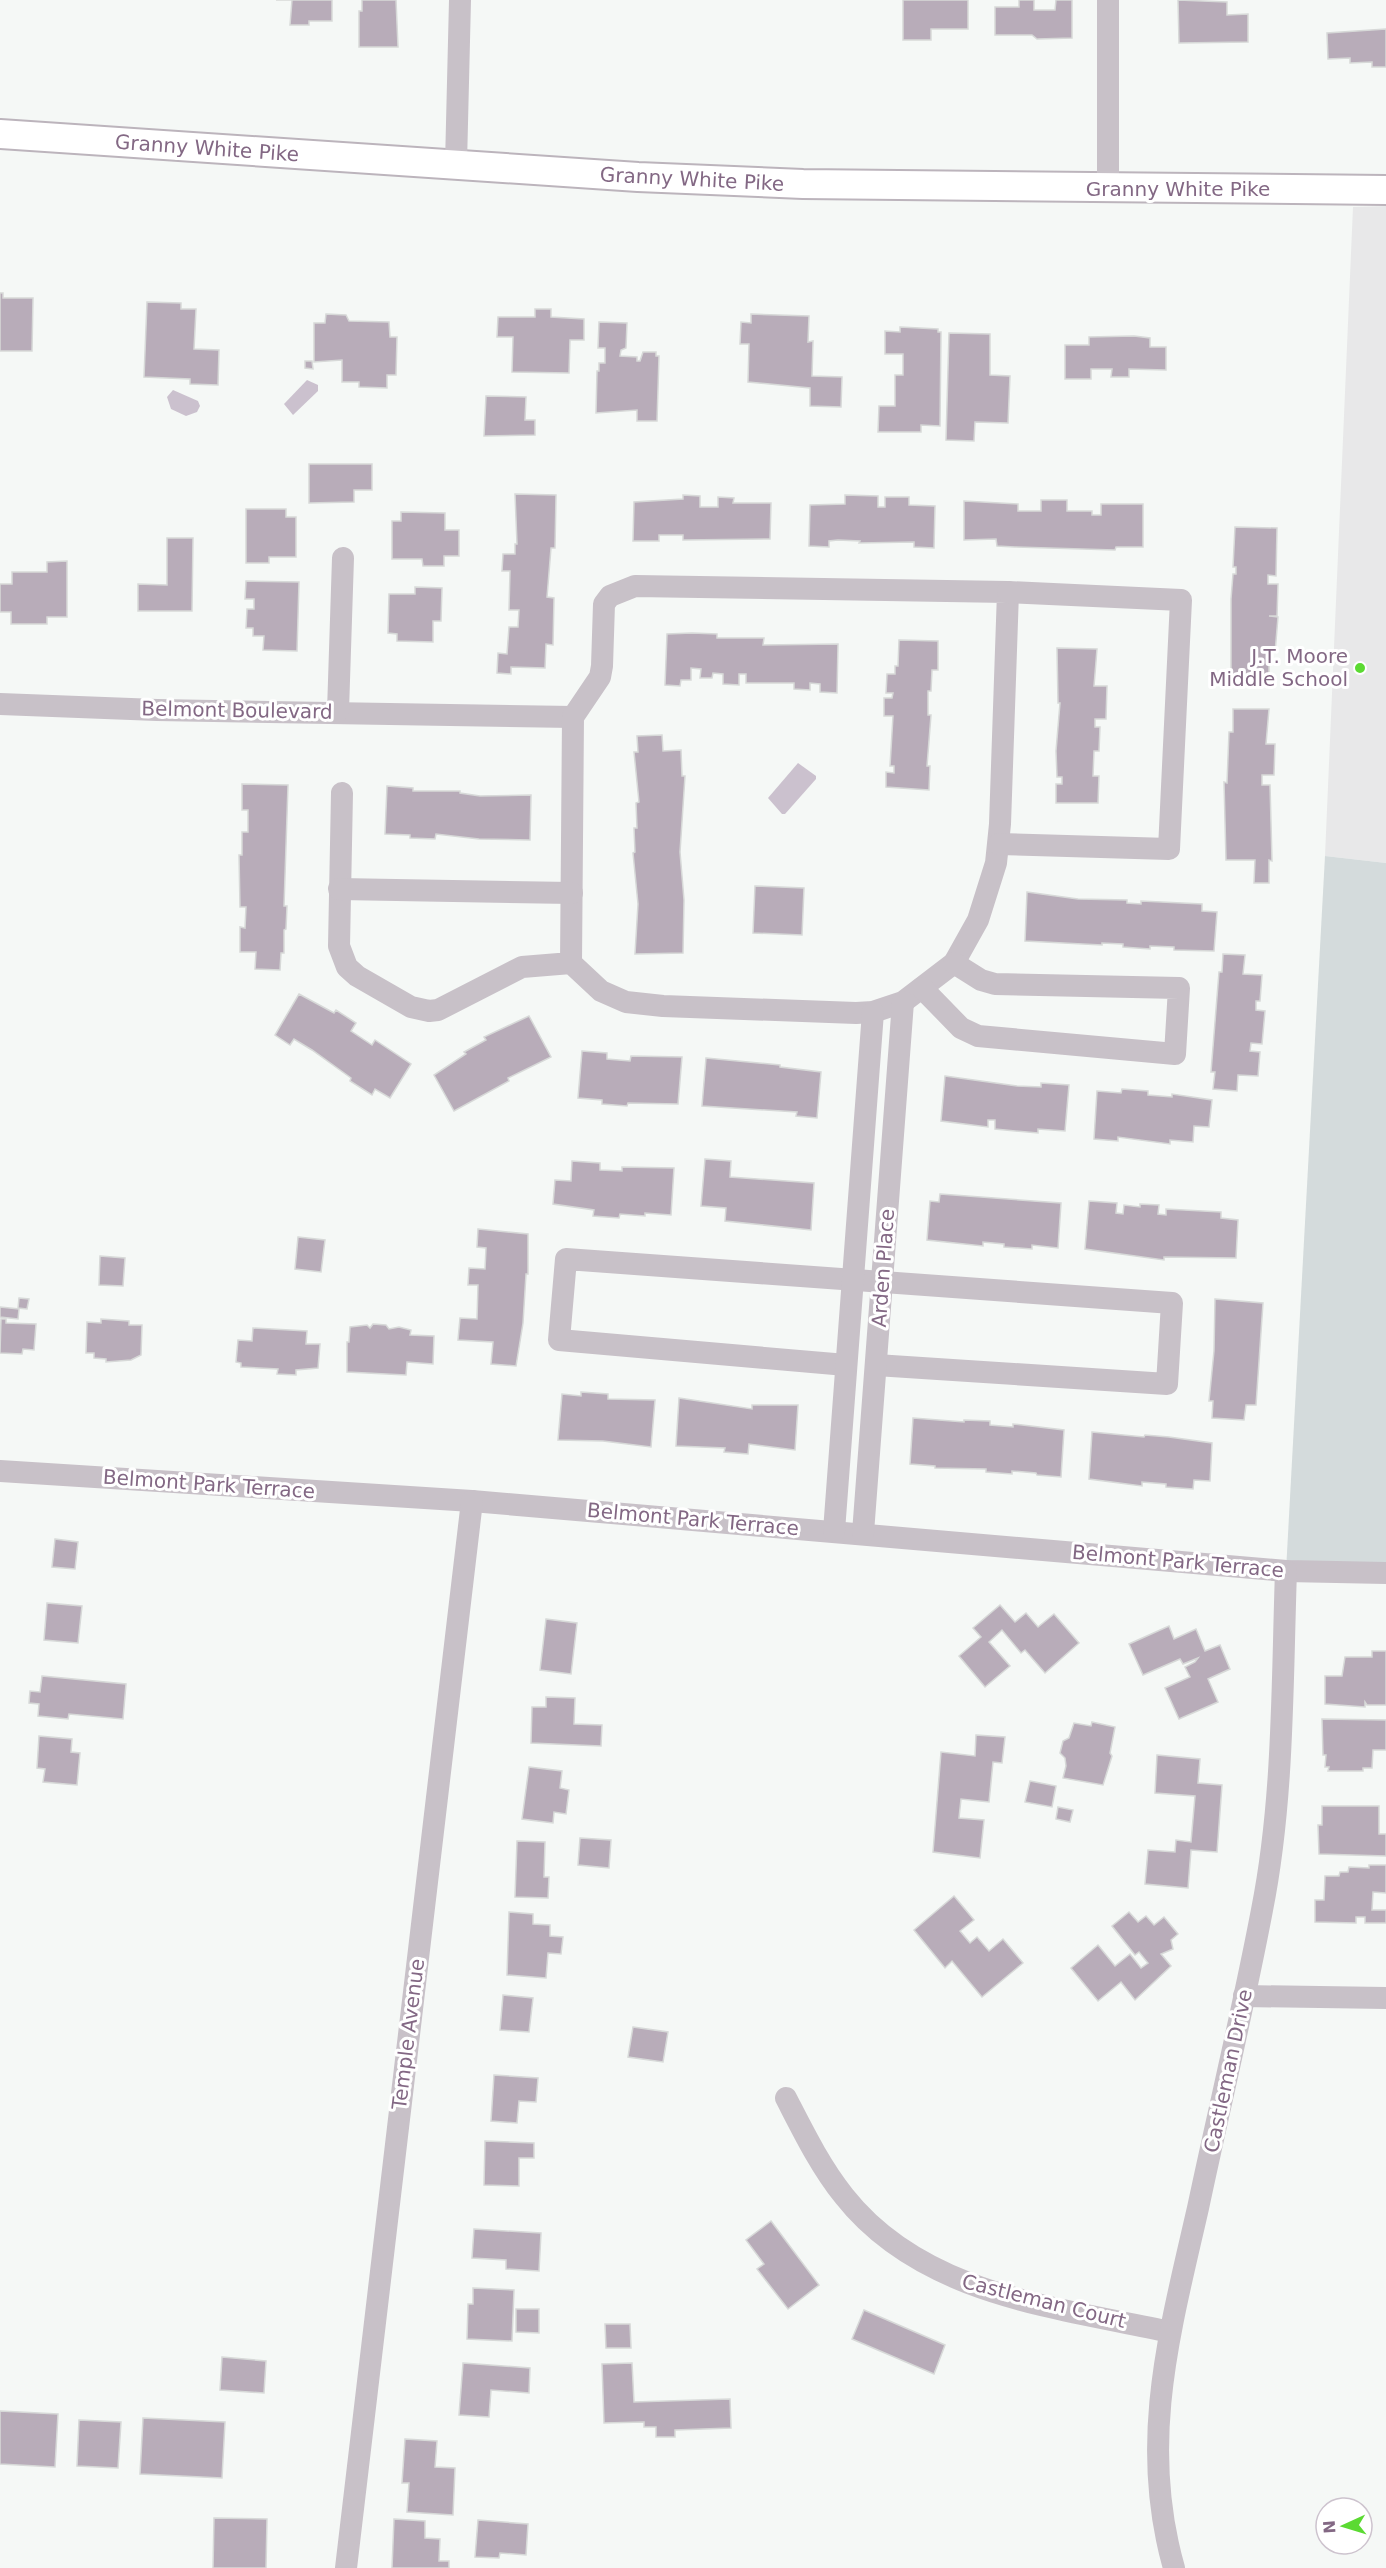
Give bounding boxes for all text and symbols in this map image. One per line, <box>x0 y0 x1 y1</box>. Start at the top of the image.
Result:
street label: Granny White Pike <box>114 130 300 166</box>
street label: Granny White Pike <box>599 162 785 196</box>
street label: Granny White Pike <box>1086 177 1270 201</box>
place label: J.T. Moore Middle School <box>1209 644 1348 691</box>
marker: J.T. Moore Middle School <box>1353 661 1367 675</box>
street label: Belmont Boulevard <box>141 696 333 724</box>
street label: Arden Place <box>867 1208 899 1328</box>
street label: Belmont Park Terrace <box>102 1465 316 1503</box>
street label: Belmont Park Terrace <box>586 1498 800 1540</box>
street label: Belmont Park Terrace <box>1071 1540 1285 1582</box>
street label: Temple Avenue <box>387 1957 429 2112</box>
street label: Castleman Drive <box>1199 1987 1257 2155</box>
street label: Castleman Court <box>960 2269 1129 2333</box>
north arrow <box>1314 2496 1374 2556</box>
text: N <box>1320 2520 1339 2534</box>

